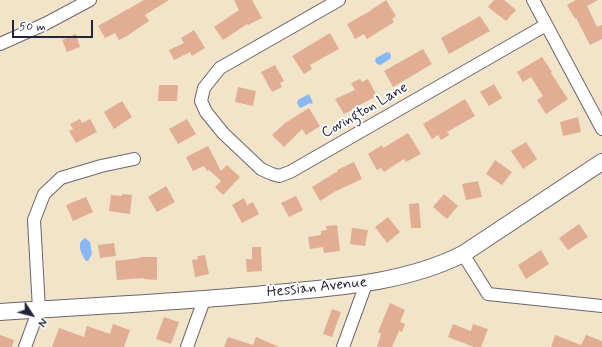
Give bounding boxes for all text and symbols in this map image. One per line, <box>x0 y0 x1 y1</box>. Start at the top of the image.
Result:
scale bar <box>14 12 95 38</box>
text: 50 m <box>19 19 46 35</box>
street label: Covington Lane <box>319 79 411 143</box>
street label: Hessian Avenue <box>266 274 368 302</box>
north arrow <box>12 295 52 335</box>
text: N <box>34 315 50 329</box>

